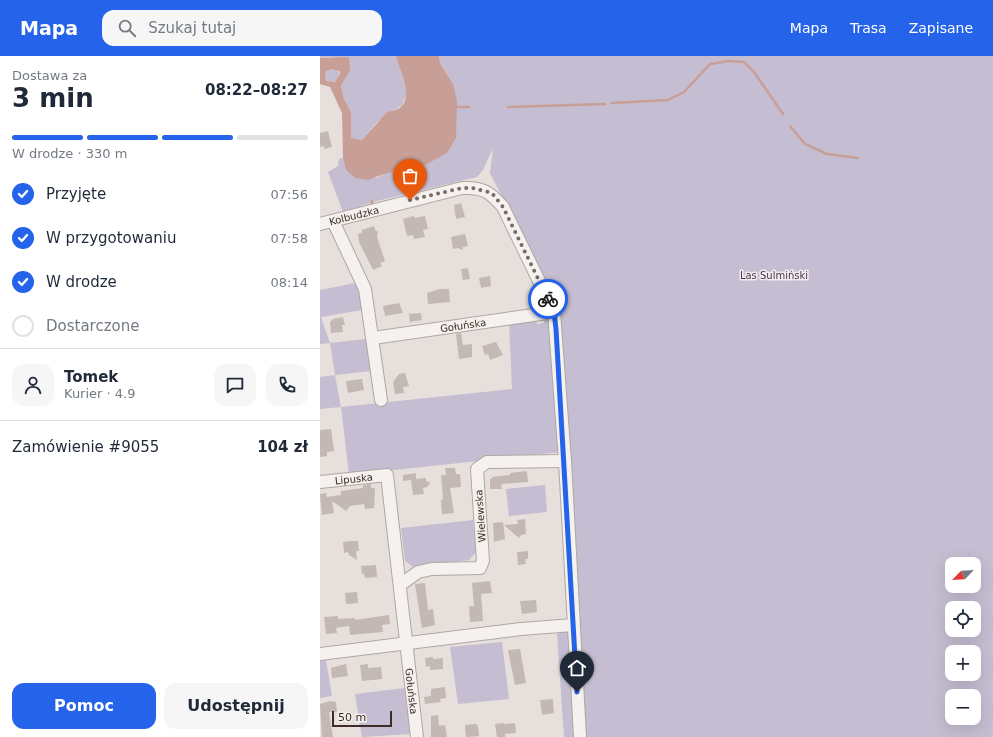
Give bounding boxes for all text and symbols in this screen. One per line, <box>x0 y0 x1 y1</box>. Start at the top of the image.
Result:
search box <box>102 10 382 46</box>
text: Mapa <box>20 17 78 39</box>
icon: search <box>116 17 138 39</box>
text: Szukaj tutaj <box>148 19 236 37</box>
text: Mapa <box>790 20 828 36</box>
text: Trasa <box>850 20 887 36</box>
text: Zapisane <box>909 20 973 36</box>
text: Dostawa za <box>12 68 87 83</box>
text: 08:22–08:27 <box>205 81 308 99</box>
text: 3 min <box>12 83 94 113</box>
text: W drodze · 330 m <box>12 146 127 161</box>
pin <box>393 159 427 200</box>
icon: bag <box>399 165 421 187</box>
icon: check <box>12 183 34 205</box>
text: Przyjęte <box>46 185 106 203</box>
text: 07:56 <box>271 187 308 202</box>
street label: Kolbudzka <box>328 204 380 227</box>
icon: check <box>12 227 34 249</box>
text: W przygotowaniu <box>46 229 176 247</box>
text: 07:58 <box>271 231 308 246</box>
park label: Las Sulmiński <box>740 270 808 281</box>
icon: check <box>12 271 34 293</box>
text: W drodze <box>46 273 117 291</box>
text: 08:14 <box>271 275 308 290</box>
courier <box>528 279 568 319</box>
icon: bike <box>537 288 559 310</box>
text: Dostarczone <box>46 317 140 335</box>
street label: Gołuńska <box>439 317 487 334</box>
button: person <box>12 364 54 406</box>
button: chat <box>214 364 256 406</box>
button: phone <box>266 364 308 406</box>
text: Tomek <box>64 368 118 386</box>
text: Kurier · 4.9 <box>64 386 136 401</box>
text: Zamówienie #9055 <box>12 438 159 456</box>
text: 104 zł <box>257 438 308 456</box>
street label: Lipuska <box>334 472 373 486</box>
street label: Wielewska <box>473 489 488 543</box>
north arrow <box>945 557 981 593</box>
map controls <box>945 557 981 725</box>
button: locate <box>945 601 981 637</box>
button: + <box>945 645 981 681</box>
pin <box>560 651 594 692</box>
icon: home <box>566 657 588 679</box>
street label: Gołuńska <box>403 668 419 715</box>
button: Pomoc <box>12 683 156 729</box>
button: Udostępnij <box>164 683 308 729</box>
button: − <box>945 689 981 725</box>
scale bar <box>332 709 392 728</box>
text: 50 m <box>338 711 366 724</box>

